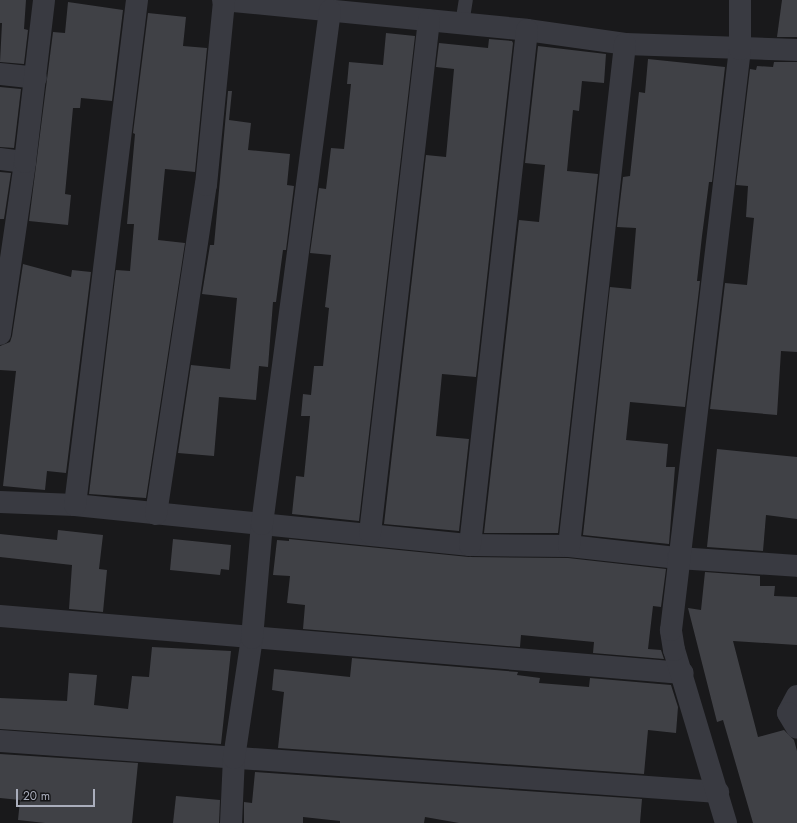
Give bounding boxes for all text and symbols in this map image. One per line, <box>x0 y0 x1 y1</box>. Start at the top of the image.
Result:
scale bar <box>18 781 97 807</box>
text: 20 m <box>23 787 50 805</box>

